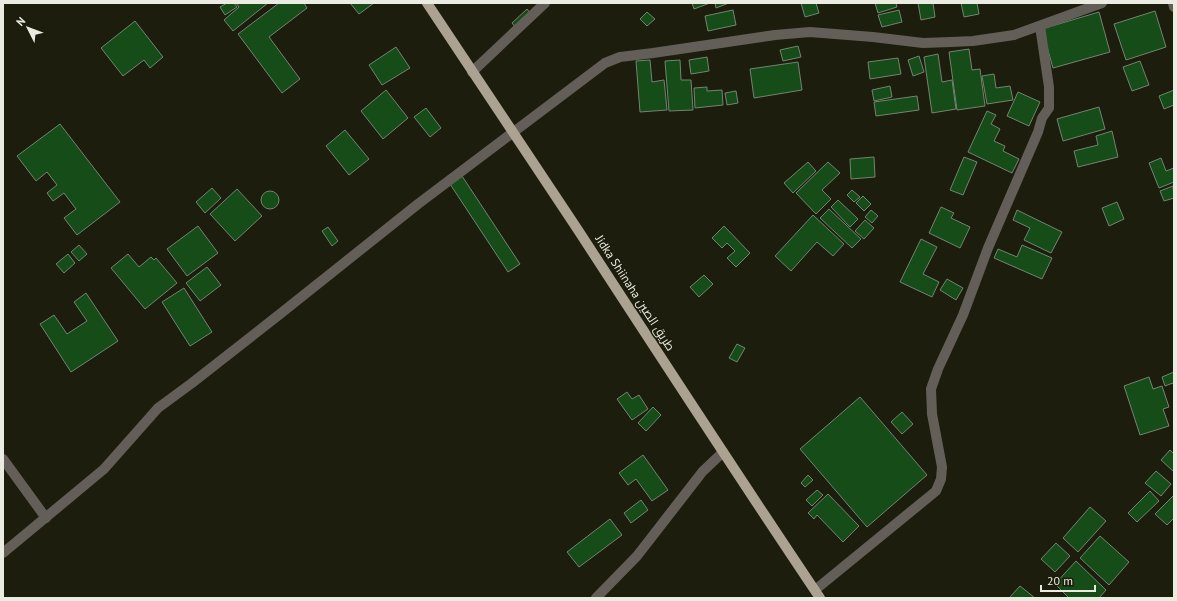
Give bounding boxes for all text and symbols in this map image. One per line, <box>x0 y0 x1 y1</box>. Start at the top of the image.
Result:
north arrow <box>8 8 48 48</box>
text: N <box>13 14 28 29</box>
street label: Jidka Shiinaha طريق الصين <box>592 231 679 353</box>
scale bar <box>1041 567 1095 593</box>
text: 20 m <box>1047 573 1073 588</box>

